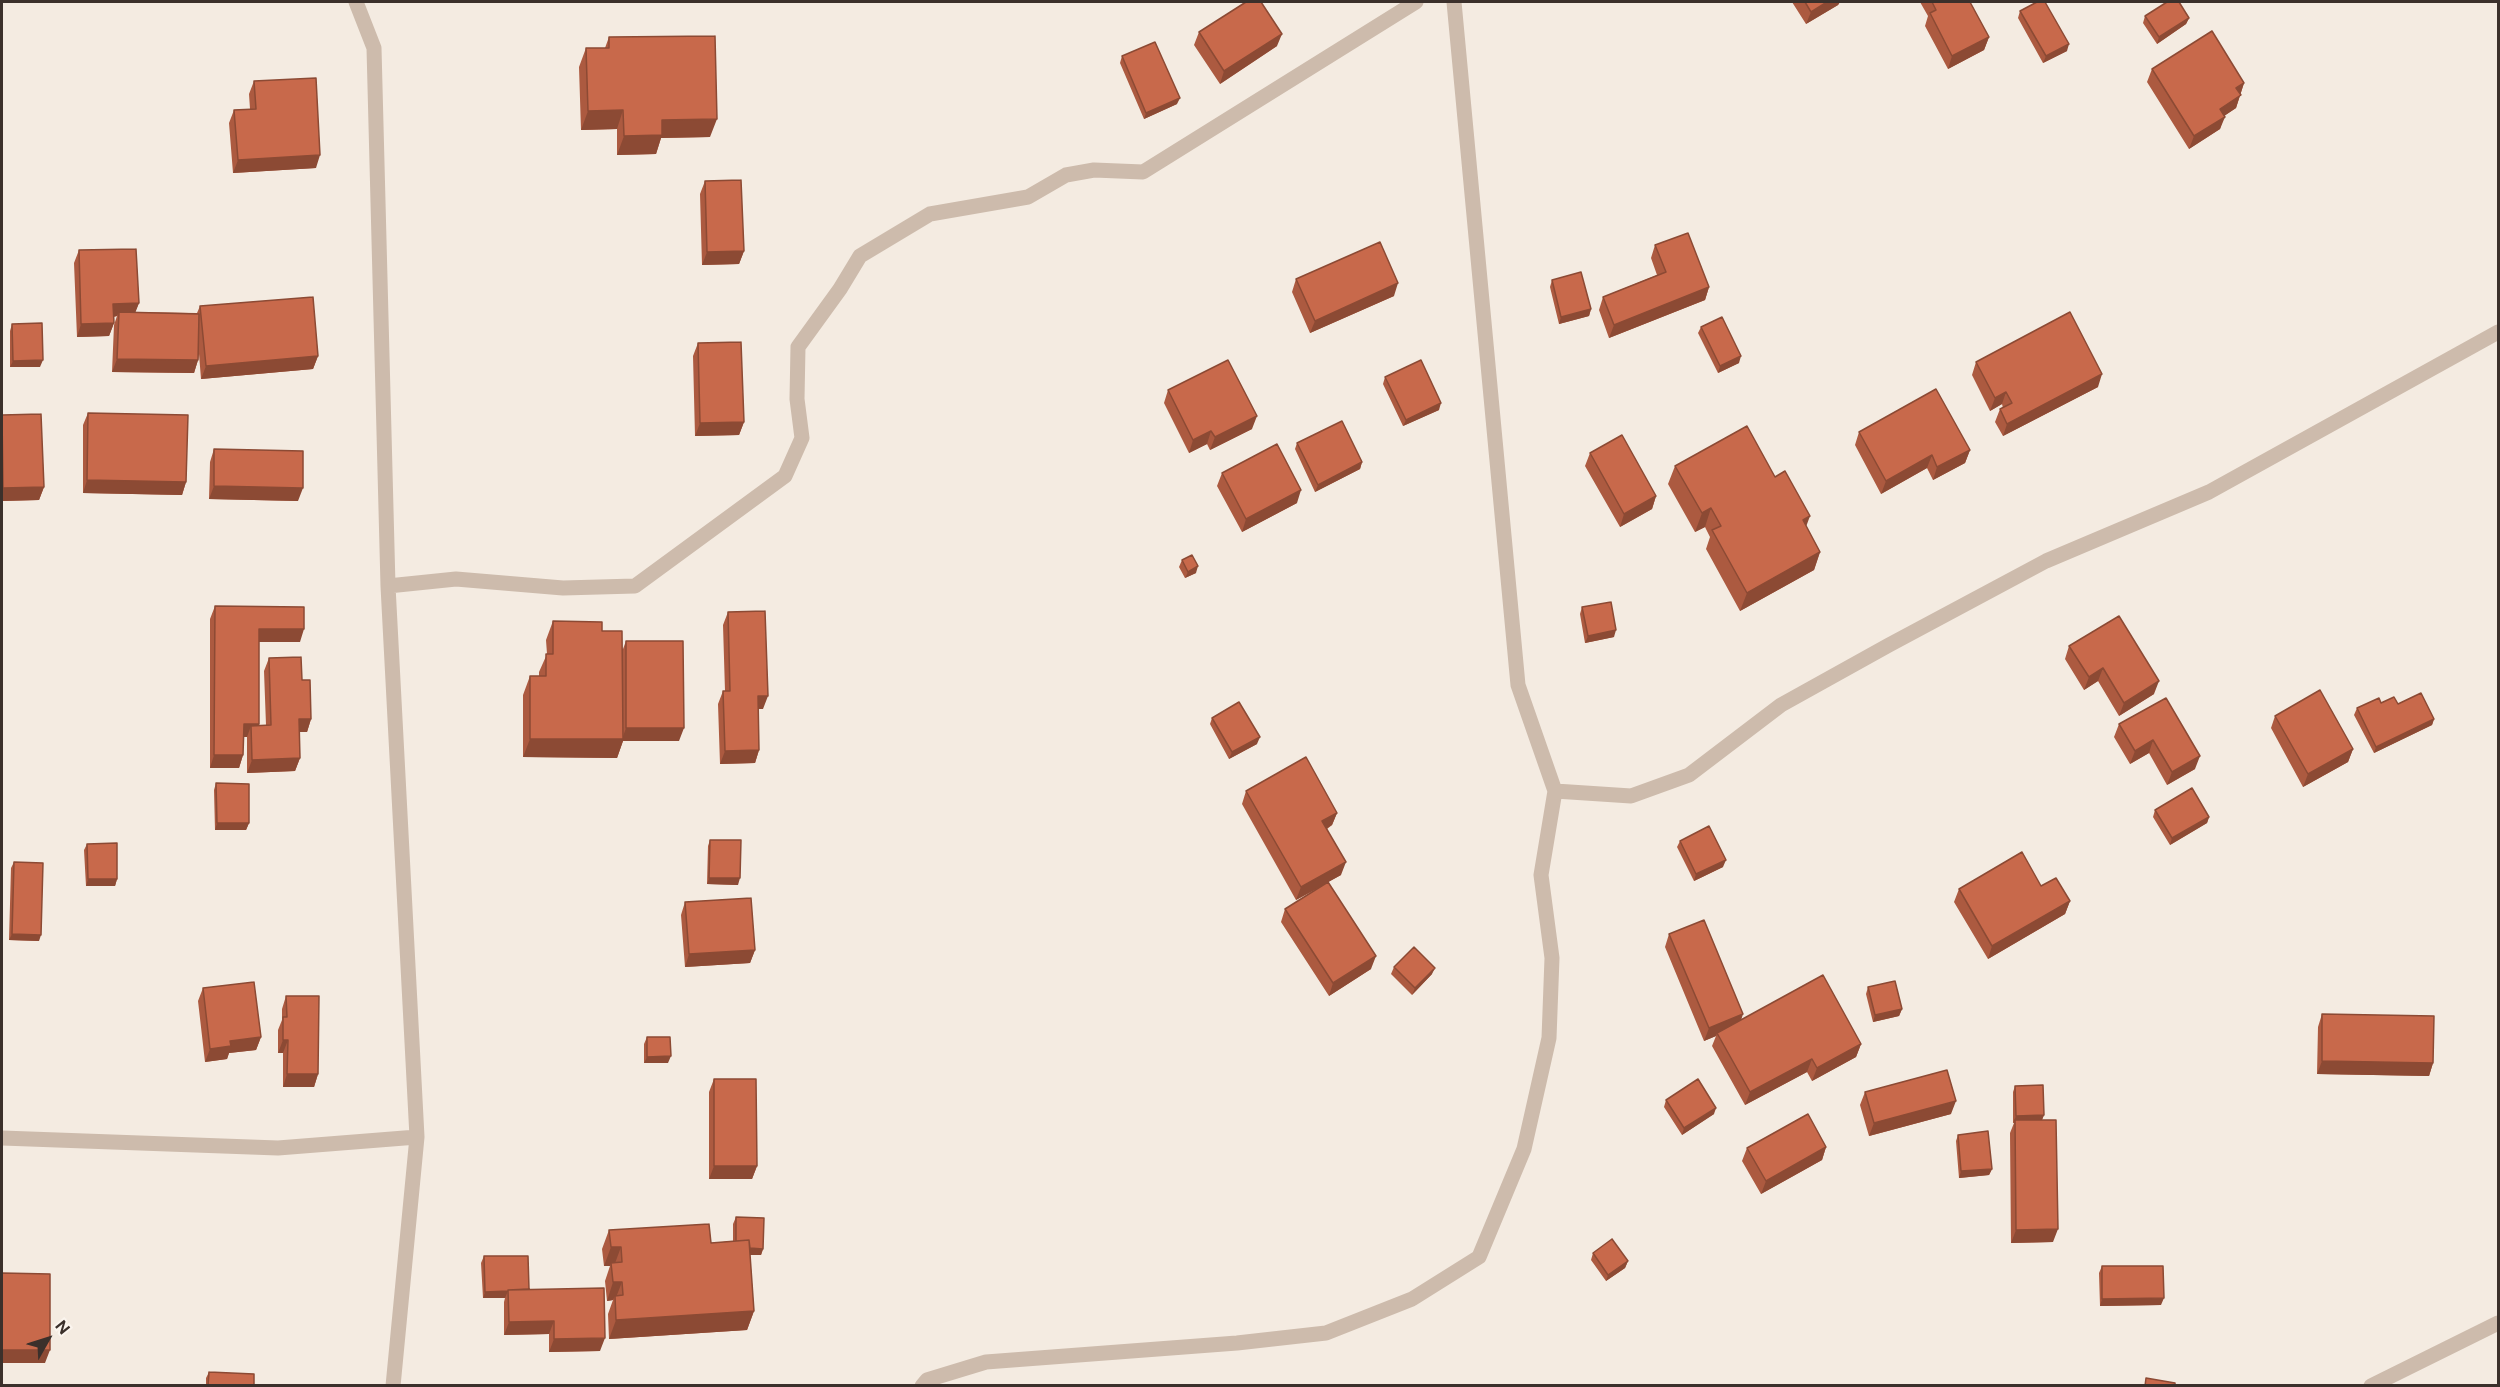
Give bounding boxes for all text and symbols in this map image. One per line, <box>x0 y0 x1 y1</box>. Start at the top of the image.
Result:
north arrow <box>18 1309 78 1369</box>
text: N <box>51 1317 74 1338</box>

